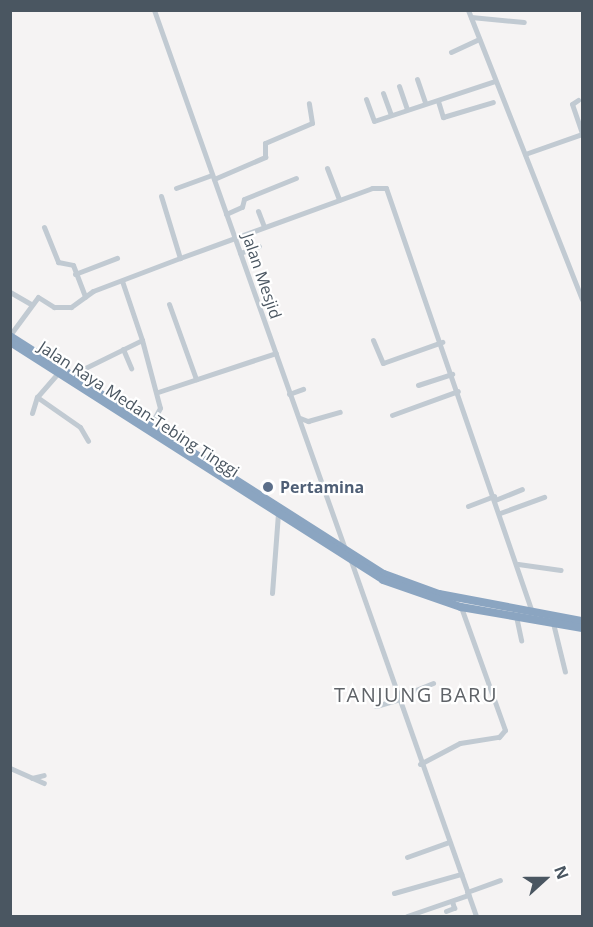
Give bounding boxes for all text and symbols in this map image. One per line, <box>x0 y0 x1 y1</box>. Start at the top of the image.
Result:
street label: Jalan Mesjid <box>238 231 286 321</box>
street label: Jalan Raya Medan-Tebing Tinggi <box>35 337 243 481</box>
place label: Pertamina <box>280 477 364 497</box>
marker: Pertamina <box>261 480 275 494</box>
district label: TANJUNG BARU <box>334 682 498 706</box>
north arrow <box>515 849 575 909</box>
text: N <box>549 863 574 883</box>

